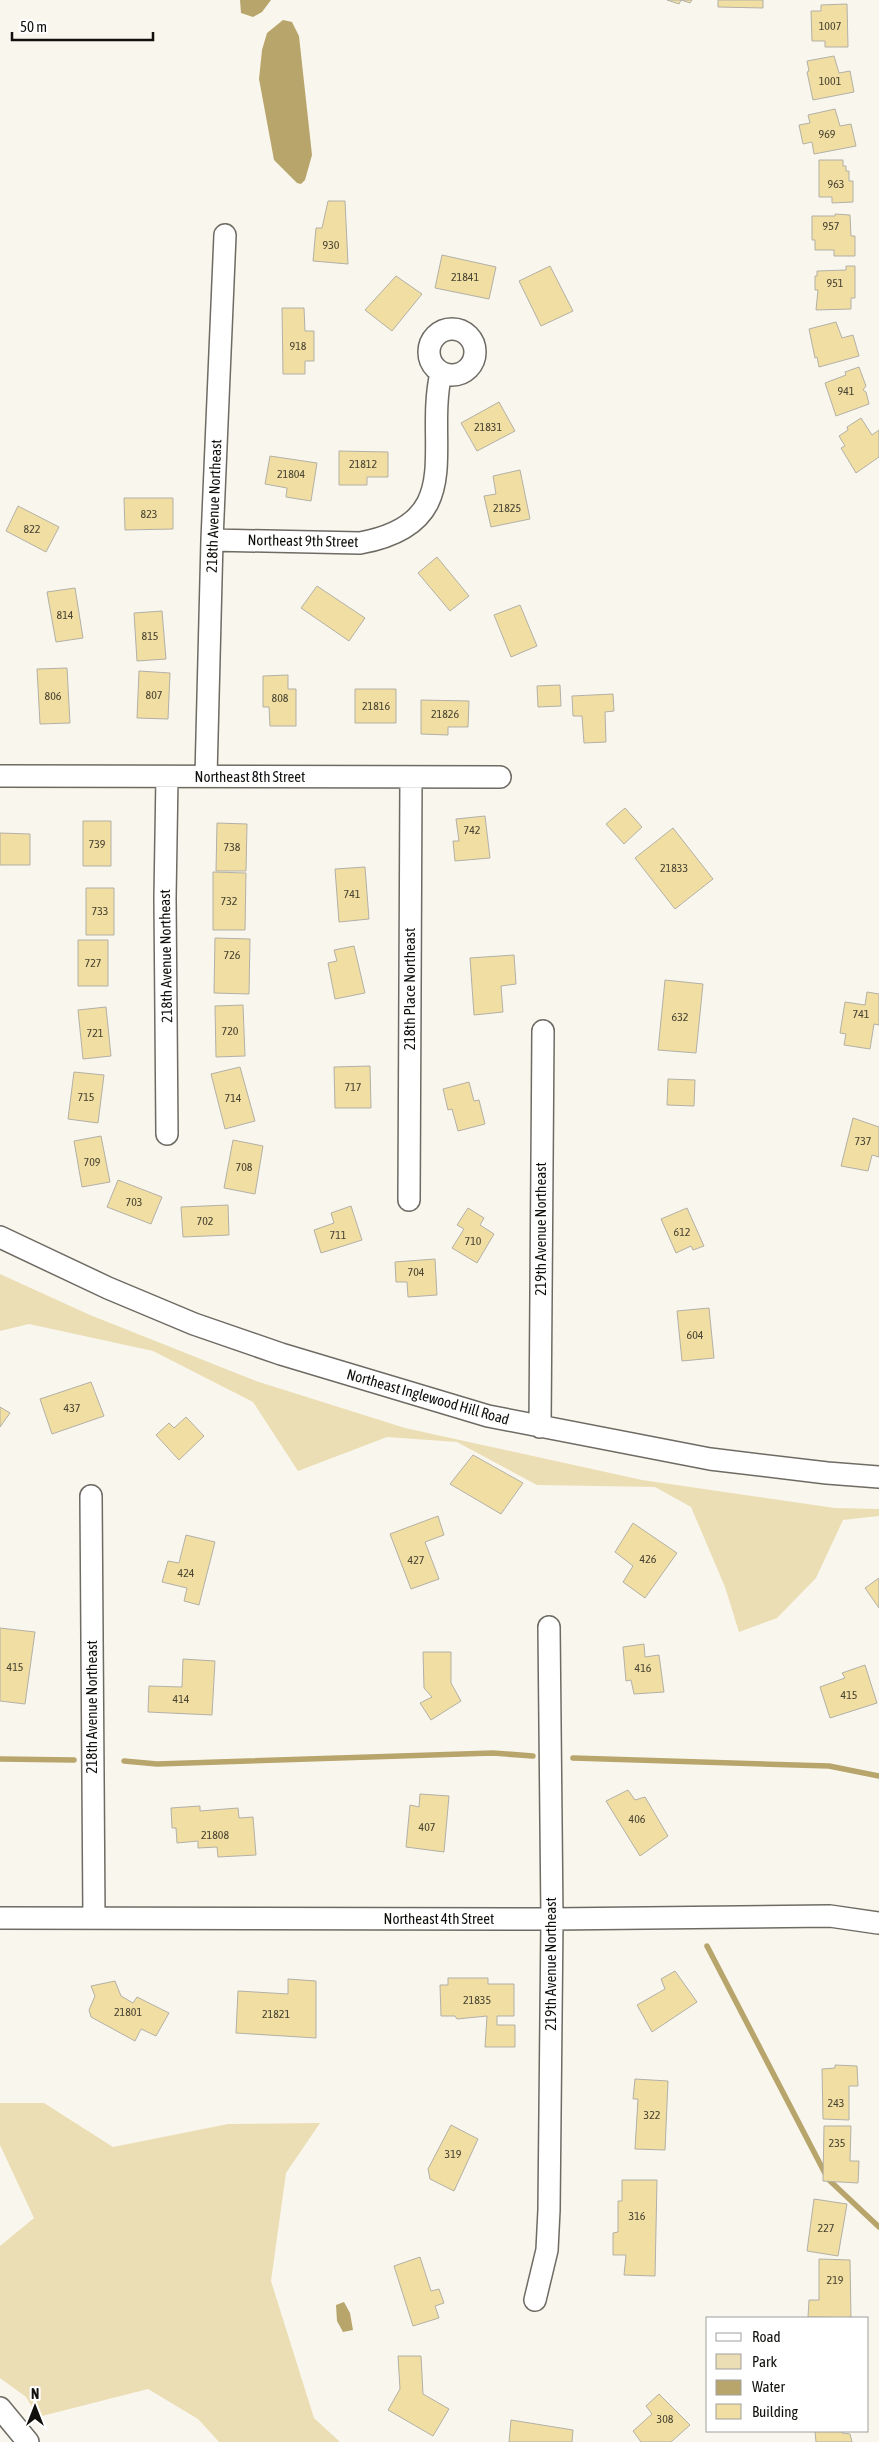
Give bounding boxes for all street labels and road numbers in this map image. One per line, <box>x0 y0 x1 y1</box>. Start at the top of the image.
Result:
street label: 218th Avenue Northeast <box>203 439 224 573</box>
street label: Northeast 9th Street <box>247 531 359 550</box>
street label: Northeast 8th Street <box>195 768 305 785</box>
street label: 218th Avenue Northeast <box>156 889 175 1023</box>
street label: 218th Place Northeast <box>401 928 418 1050</box>
street label: 219th Avenue Northeast <box>532 1162 549 1296</box>
street label: Northeast Inglewood Hill Road <box>345 1365 511 1428</box>
street label: 218th Avenue Northeast <box>83 1640 100 1774</box>
street label: 219th Avenue Northeast <box>542 1897 559 2031</box>
street label: Northeast 4th Street <box>384 1910 494 1927</box>

